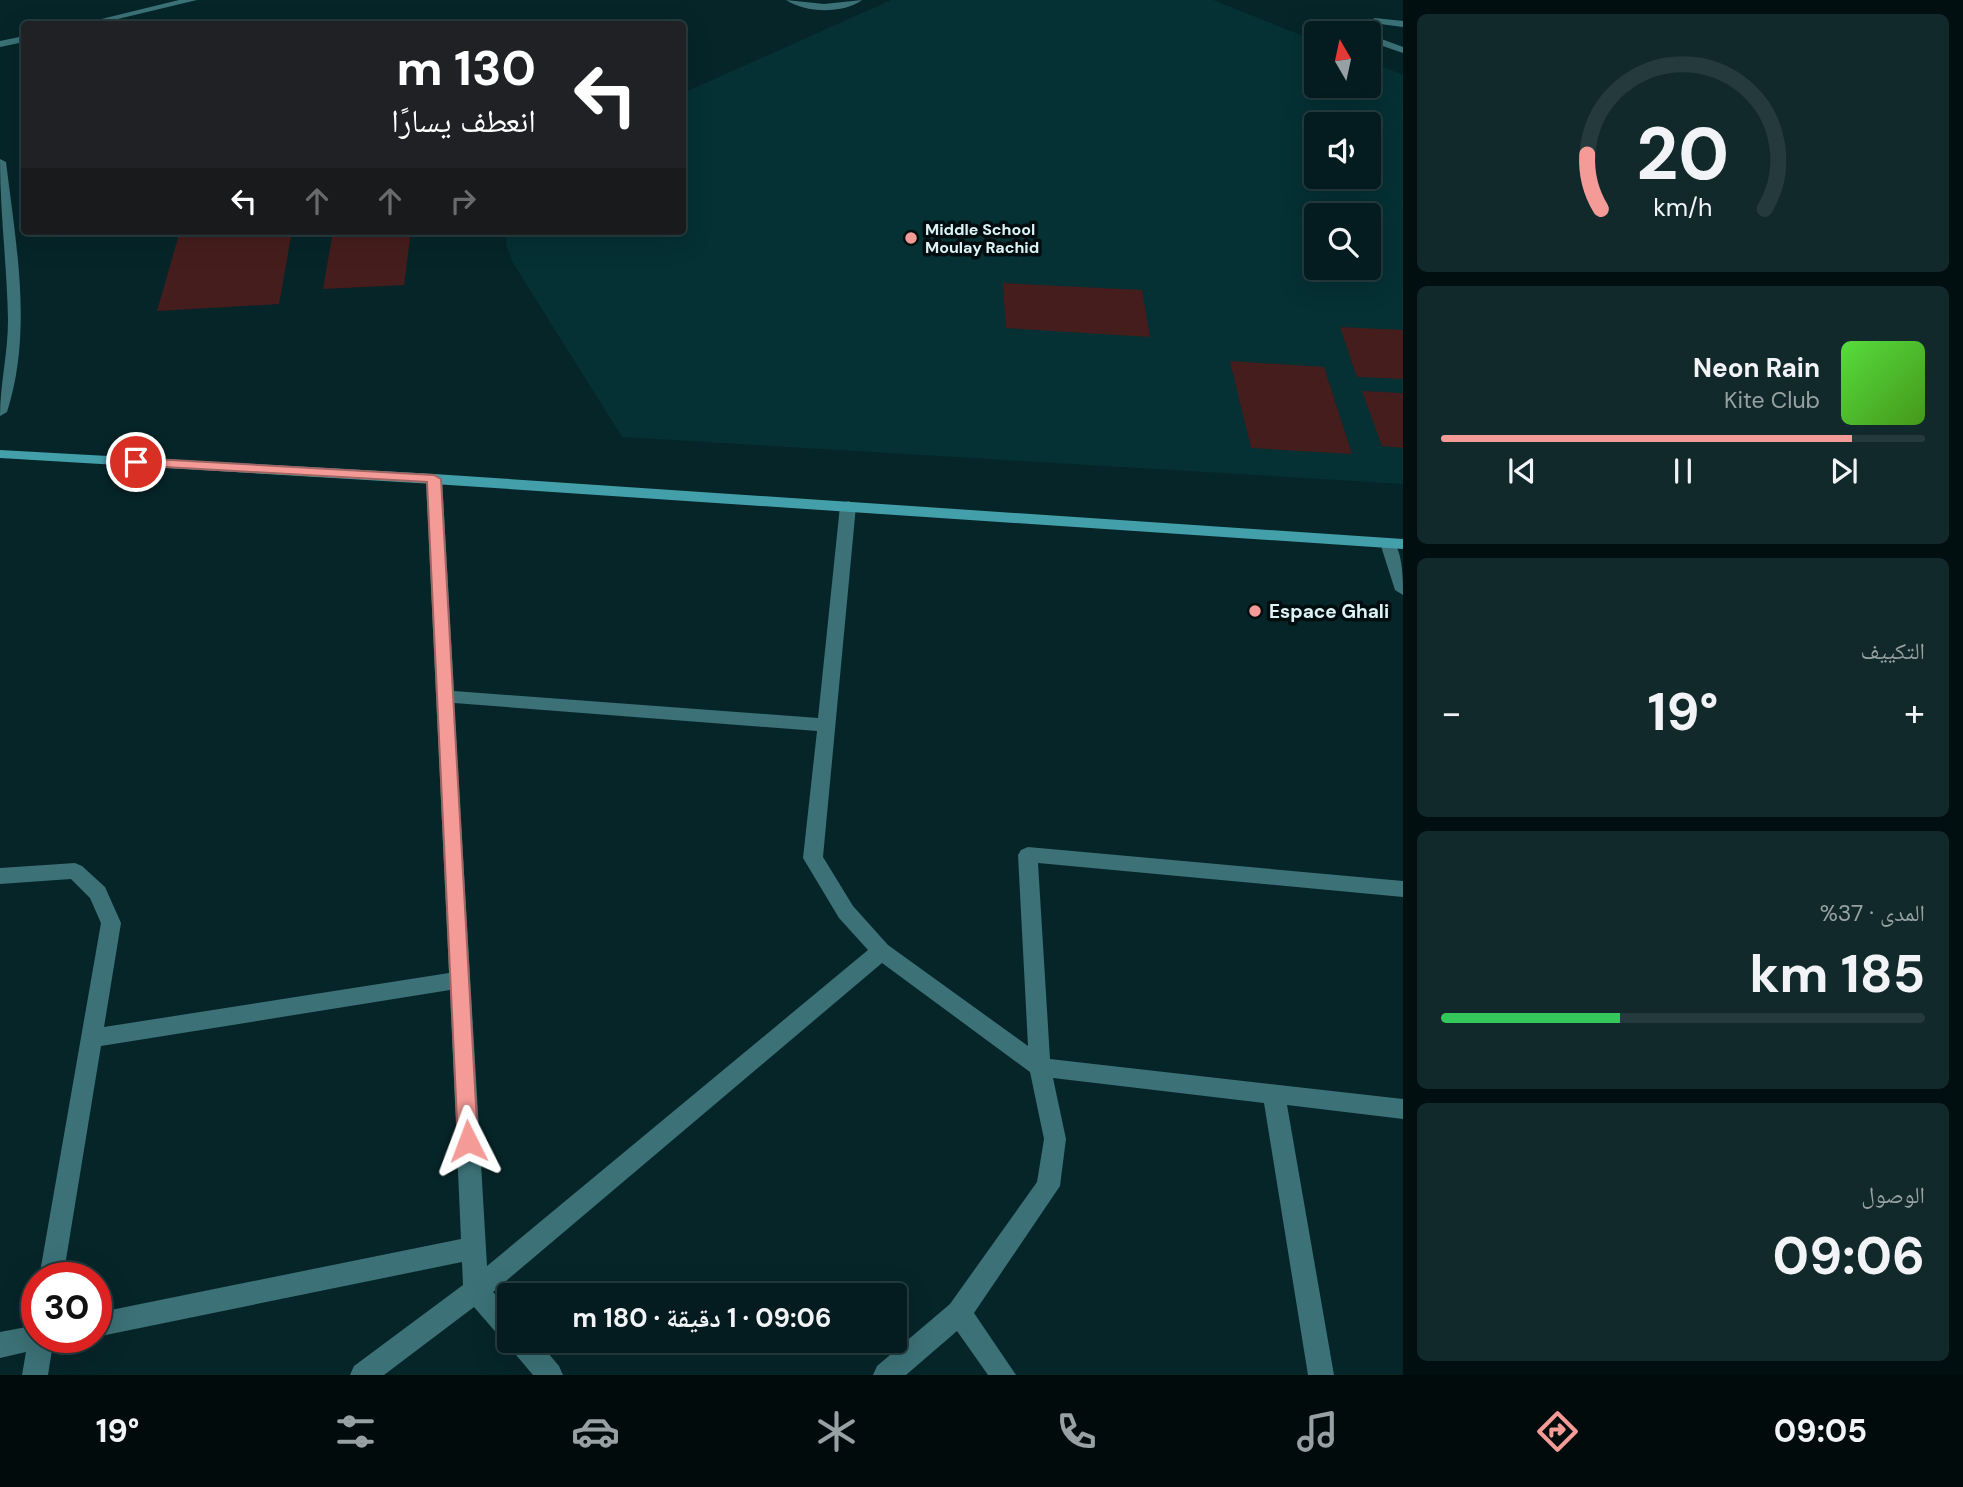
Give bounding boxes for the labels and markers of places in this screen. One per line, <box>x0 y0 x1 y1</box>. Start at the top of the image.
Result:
place label: Middle School Moulay Rachid <box>925 219 1039 258</box>
marker: Middle School Moulay Rachid <box>903 230 919 246</box>
pin <box>106 432 166 492</box>
place label: Espace Ghali <box>1269 599 1389 624</box>
marker: Espace Ghali <box>1247 603 1263 619</box>

